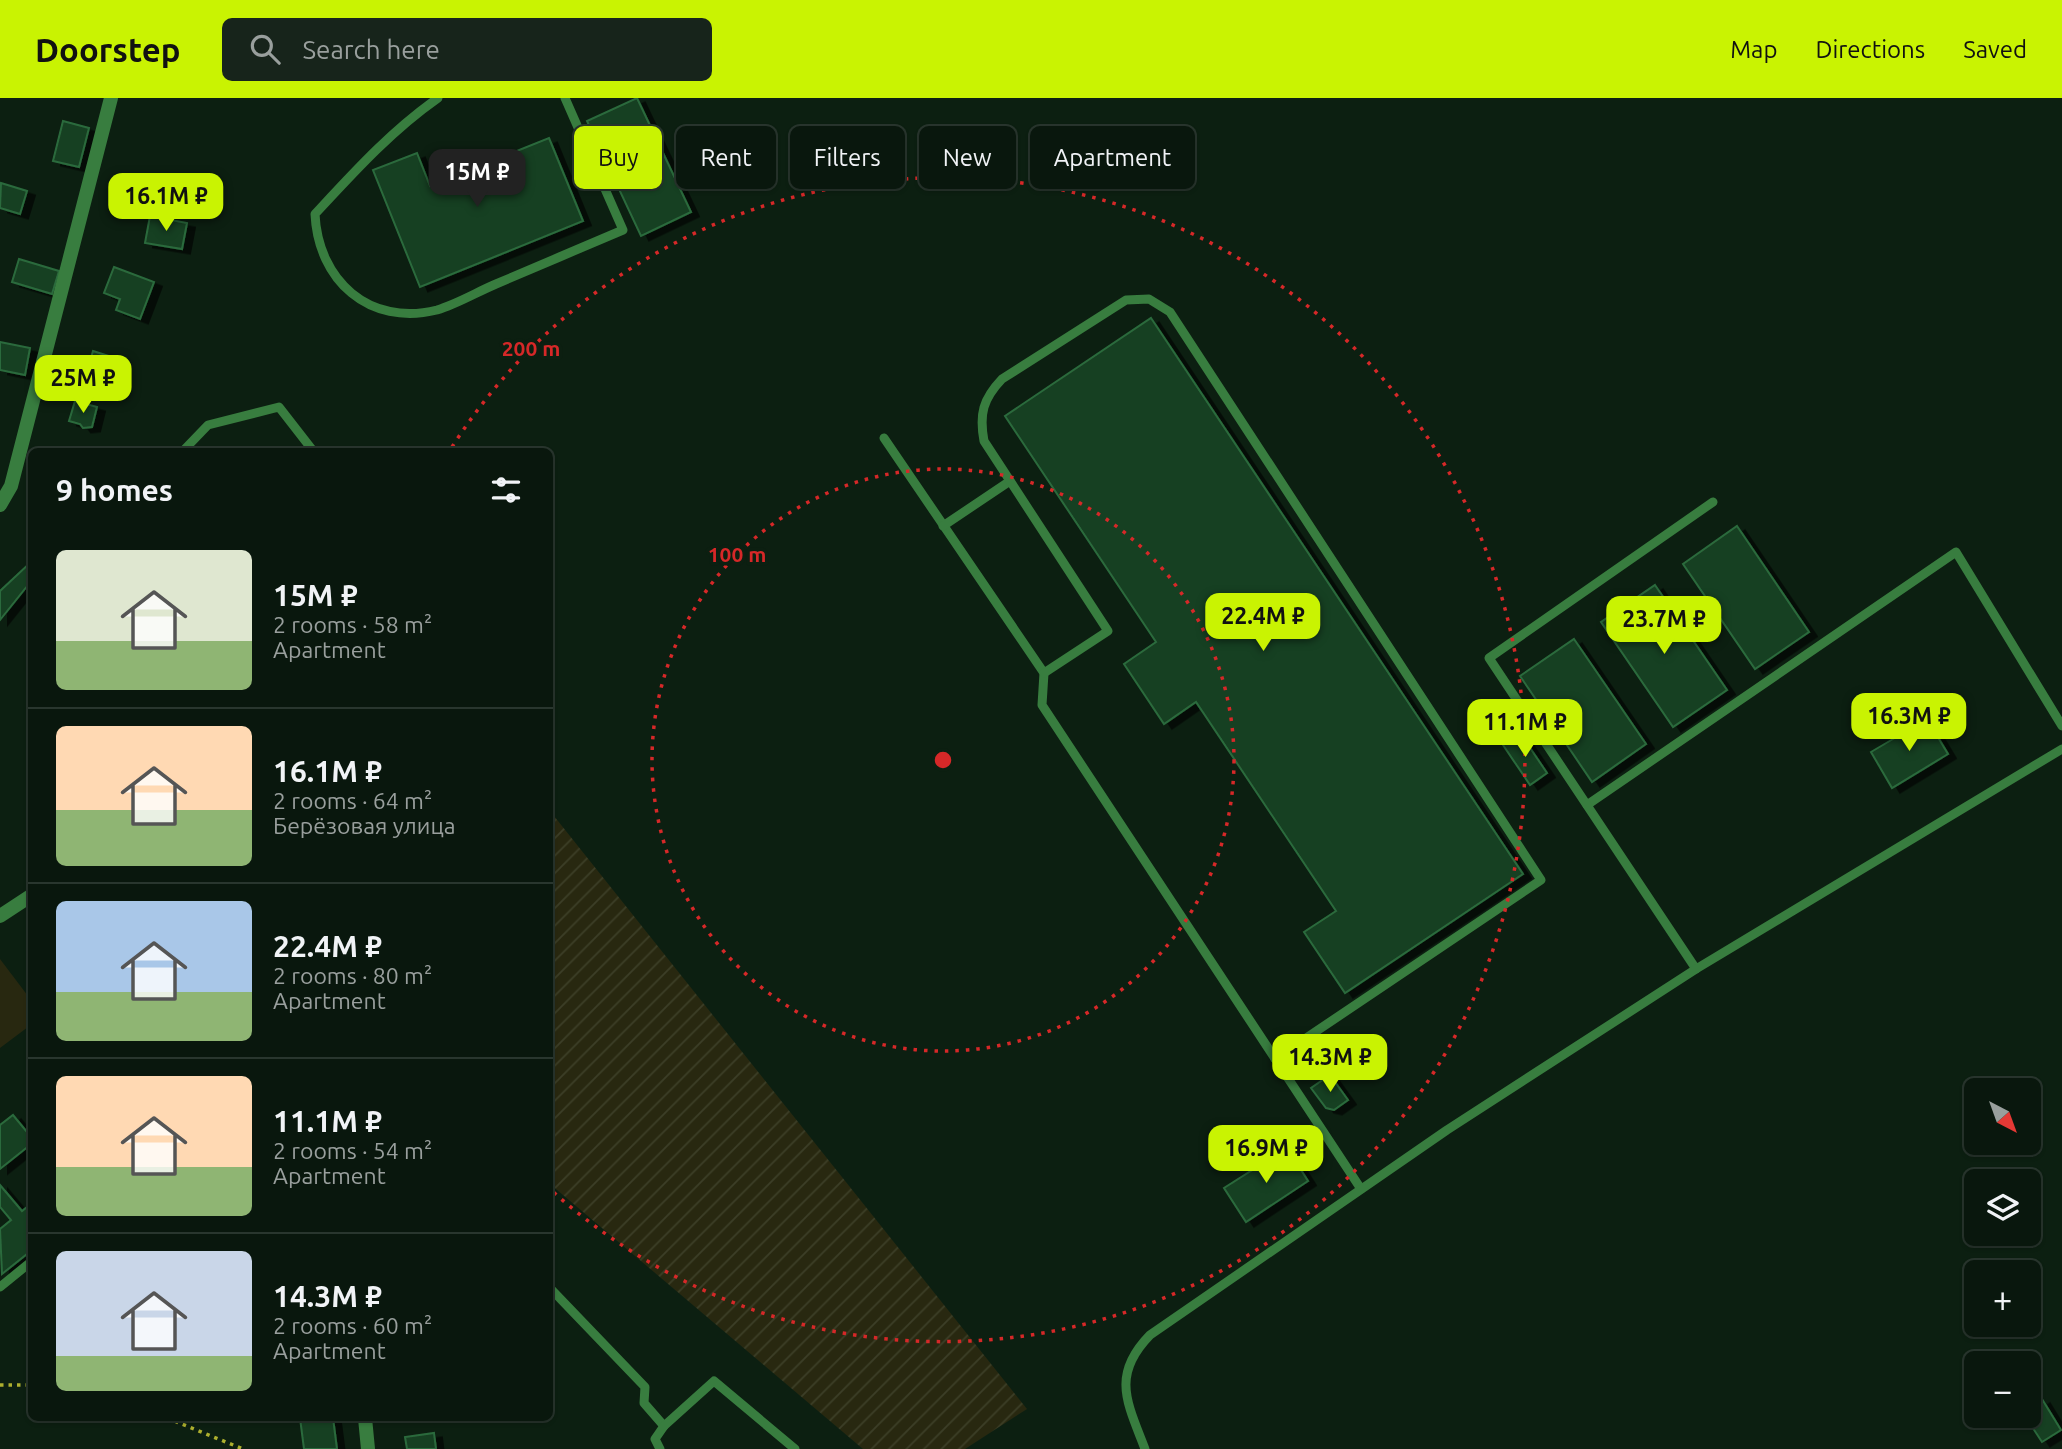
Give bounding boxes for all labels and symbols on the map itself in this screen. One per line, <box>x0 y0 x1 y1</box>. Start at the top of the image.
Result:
pin: 15M ₽ <box>428 150 526 209</box>
pin: 16.1M ₽ <box>101 174 231 233</box>
text: 200 m <box>502 336 560 360</box>
pin: 25M ₽ <box>34 356 132 415</box>
text: 100 m <box>708 542 766 566</box>
pin: 22.4M ₽ <box>1198 594 1328 653</box>
pin: 23.7M ₽ <box>1599 596 1729 656</box>
pin: 16.3M ₽ <box>1844 694 1974 753</box>
pin: 11.1M ₽ <box>1460 700 1590 759</box>
centre of rings <box>931 748 955 772</box>
pin: 14.3M ₽ <box>1265 1034 1395 1094</box>
north arrow <box>1964 1078 2040 1155</box>
pin: 16.9M ₽ <box>1201 1126 1331 1185</box>

